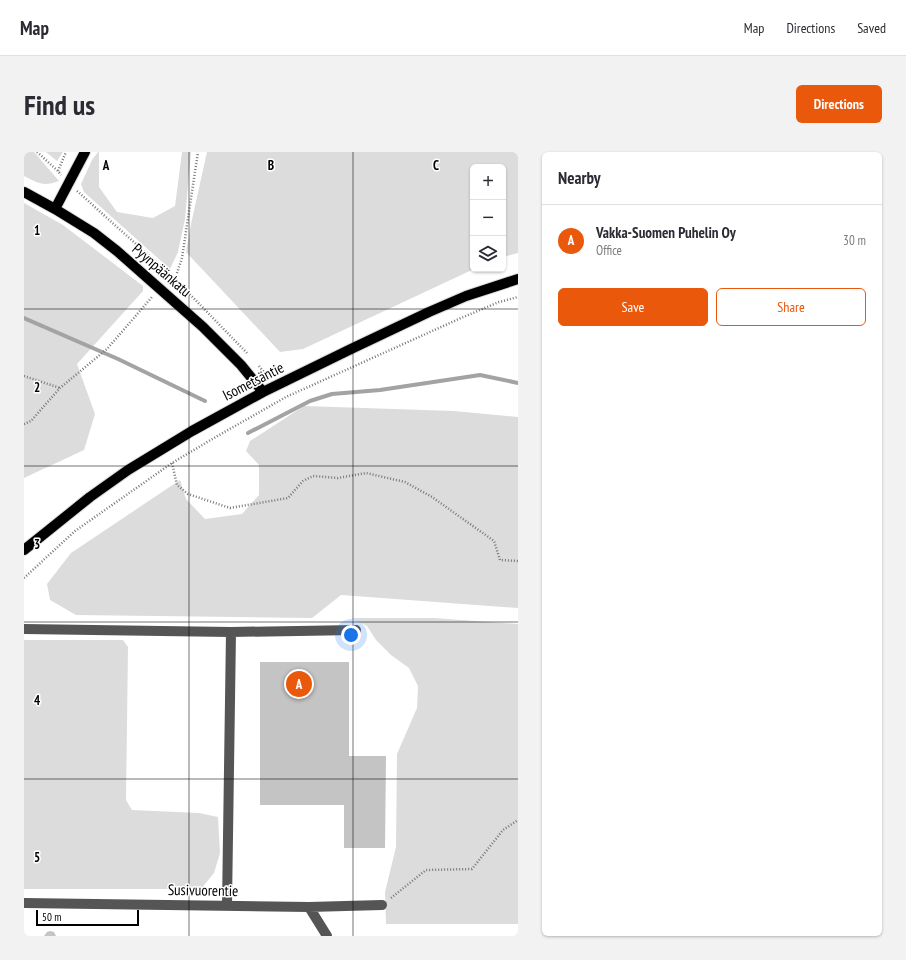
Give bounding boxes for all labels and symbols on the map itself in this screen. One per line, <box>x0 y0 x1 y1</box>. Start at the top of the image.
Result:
text: A <box>102 157 110 174</box>
text: B <box>268 157 274 174</box>
text: C <box>433 157 439 174</box>
text: 1 <box>34 222 40 239</box>
street label: Pyynpäänkatu <box>128 239 196 301</box>
street label: Isometsäntie <box>219 357 287 405</box>
text: 2 <box>34 379 40 396</box>
text: 3 <box>34 536 40 553</box>
your location <box>341 625 361 645</box>
pin: A <box>286 669 312 699</box>
text: 4 <box>34 692 41 709</box>
text: 5 <box>34 849 40 866</box>
street label: Susivuorentie <box>168 880 238 900</box>
scale bar <box>36 908 139 927</box>

